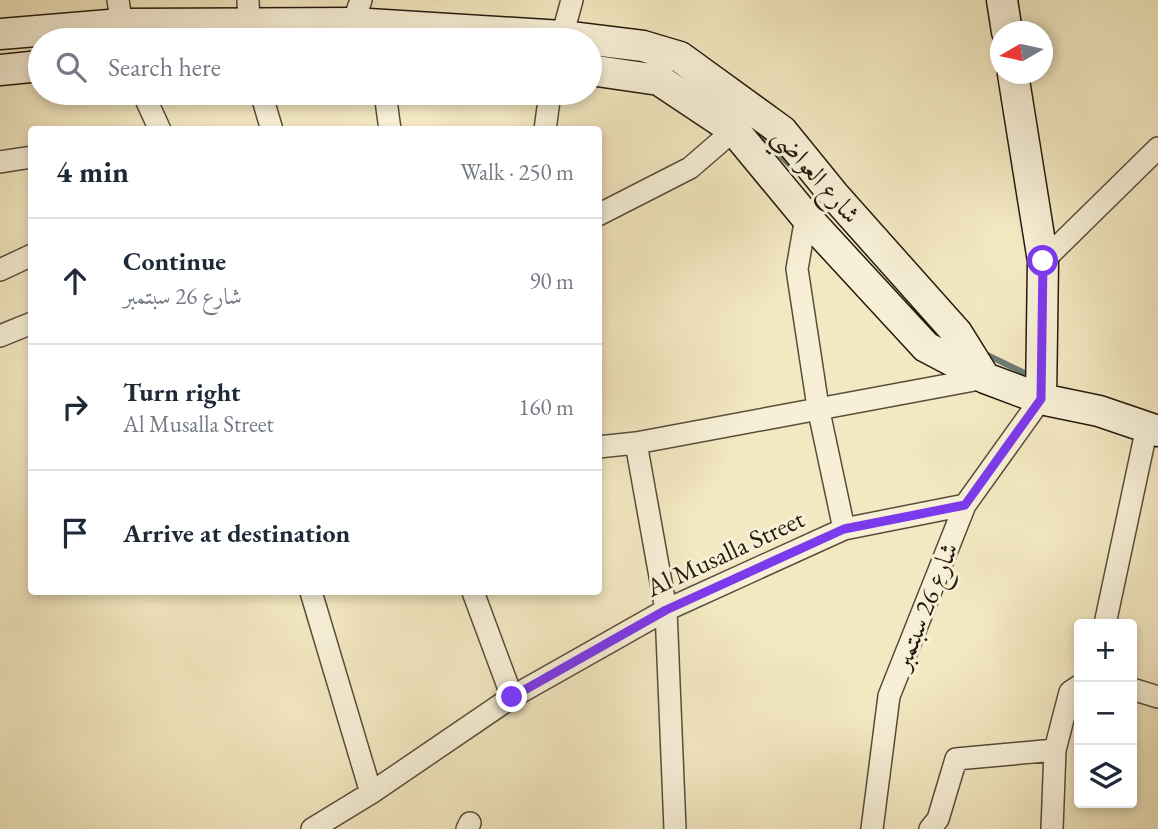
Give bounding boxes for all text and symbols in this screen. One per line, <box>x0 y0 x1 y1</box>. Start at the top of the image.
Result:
north arrow <box>990 21 1053 84</box>
search box <box>28 28 602 105</box>
icon: search <box>52 48 90 86</box>
text: Search here <box>108 50 221 84</box>
street label: شارع العواضي <box>760 120 868 235</box>
text: 4 min <box>56 152 129 191</box>
text: Walk · 250 m <box>460 157 574 187</box>
text: Continue <box>123 244 226 278</box>
route start <box>1027 245 1058 276</box>
icon: ahead <box>56 262 94 300</box>
text: 90 m <box>529 266 574 296</box>
text: شارع 26 سبتمبر <box>123 281 242 311</box>
text: Turn right <box>123 375 241 409</box>
icon: right <box>56 388 94 426</box>
text: 160 m <box>518 392 574 422</box>
text: Al Musalla Street <box>123 409 274 439</box>
street label: Al Musalla Street <box>640 502 809 605</box>
icon: arrive <box>56 514 94 552</box>
text: Arrive at destination <box>123 516 350 550</box>
street label: شارع 26 سبتمبر <box>883 537 971 679</box>
map controls <box>1074 619 1137 808</box>
button: + <box>1074 619 1137 682</box>
route end <box>496 681 527 712</box>
button: − <box>1074 682 1137 745</box>
button: layers <box>1074 745 1137 808</box>

